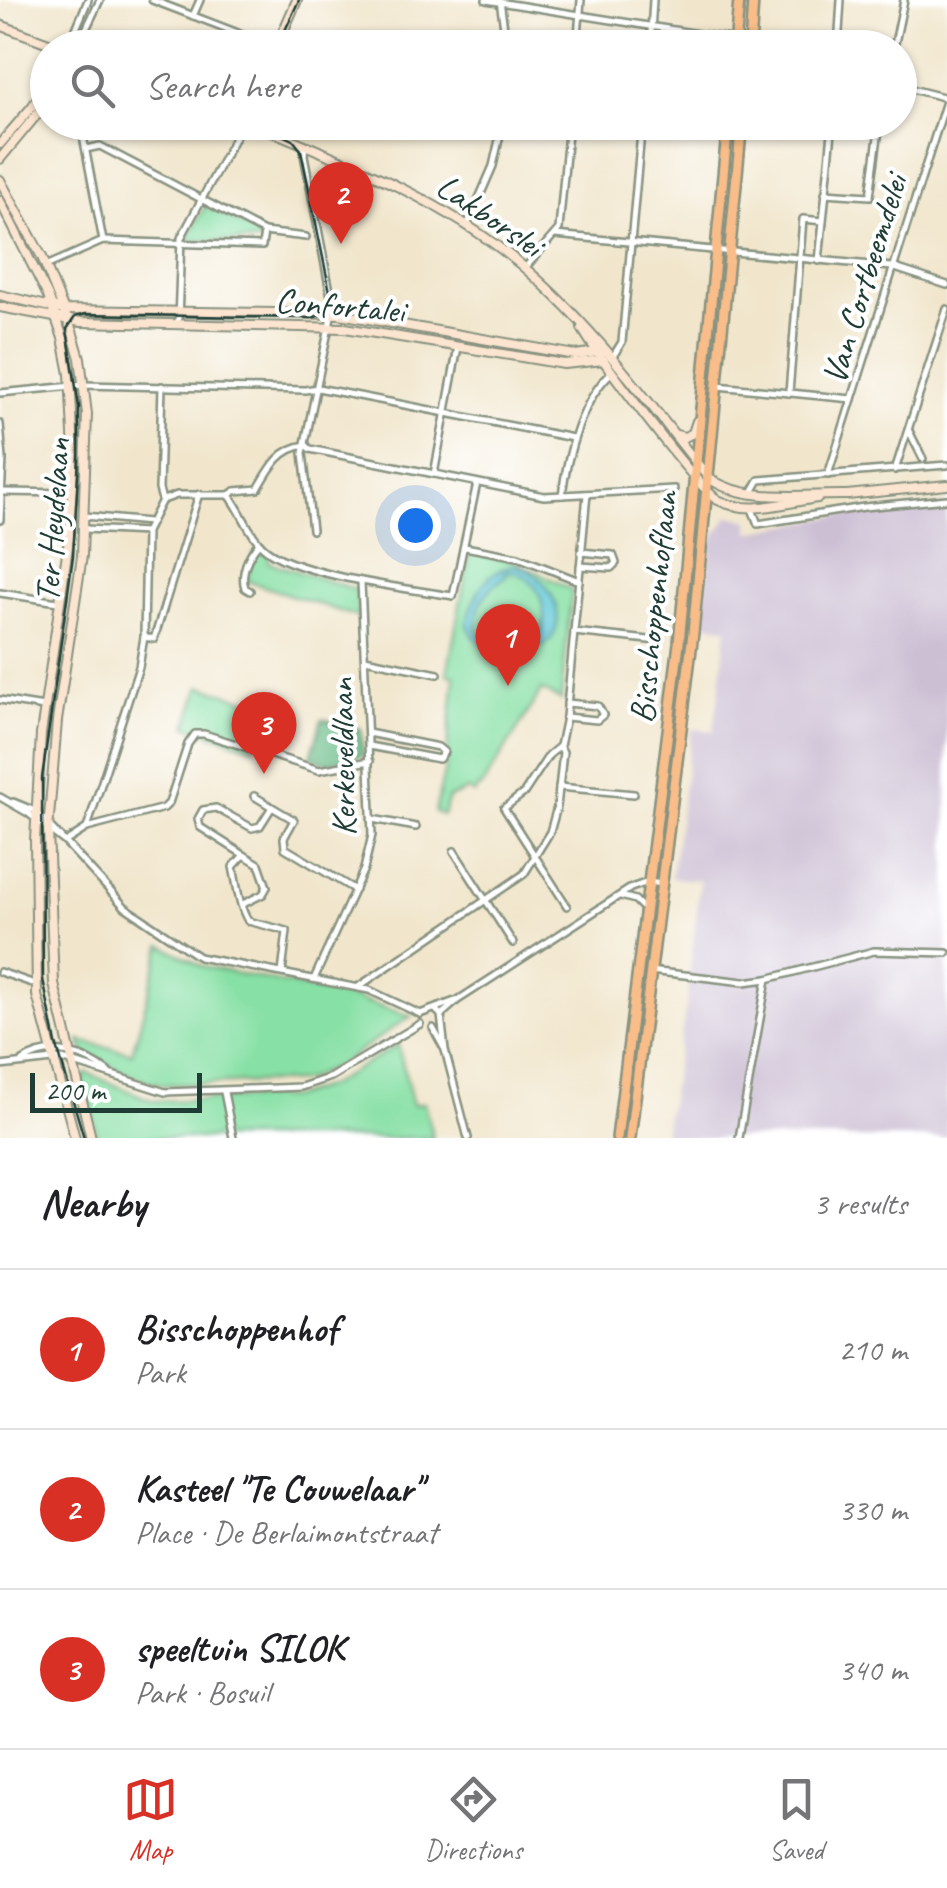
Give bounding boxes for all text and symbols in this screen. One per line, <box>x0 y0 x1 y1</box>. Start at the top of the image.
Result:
search box <box>30 30 917 140</box>
icon: search <box>65 58 120 113</box>
text: Search here <box>145 62 300 109</box>
pin: 2 <box>308 162 374 244</box>
street label: Lakborslei <box>428 164 555 270</box>
street label: Van Cortbeemdelei <box>811 165 919 389</box>
street label: Confortalei <box>273 277 411 334</box>
street label: Ter Heydelaan <box>24 436 81 604</box>
street label: Bisschoppenhoflaan <box>619 487 688 725</box>
your location <box>390 500 441 551</box>
pin: 1 <box>476 604 540 686</box>
street label: Kerkeveldlaan <box>319 676 366 836</box>
pin: 3 <box>232 692 296 774</box>
scale bar <box>30 1068 202 1112</box>
text: 200 m <box>45 1073 105 1108</box>
text: Nearby <box>40 1177 146 1230</box>
text: 3 results <box>813 1183 907 1224</box>
text: Bisschoppenhof <box>135 1305 337 1352</box>
text: 1 <box>65 1329 80 1370</box>
text: 210 m <box>838 1329 907 1370</box>
text: Park <box>135 1352 186 1393</box>
text: Kasteel "Te Couwelaar" <box>135 1465 422 1512</box>
text: 2 <box>65 1489 80 1530</box>
text: 330 m <box>838 1489 907 1530</box>
text: Place · De Berlaimontstraat <box>135 1512 437 1553</box>
text: speeltuin SILOK <box>135 1625 343 1672</box>
text: 3 <box>65 1649 80 1690</box>
text: 340 m <box>838 1649 907 1690</box>
text: Park · Bosuil <box>135 1672 269 1713</box>
tab: Map <box>123 1772 178 1867</box>
tab: Directions <box>425 1772 522 1867</box>
tab: Saved <box>769 1772 824 1867</box>

